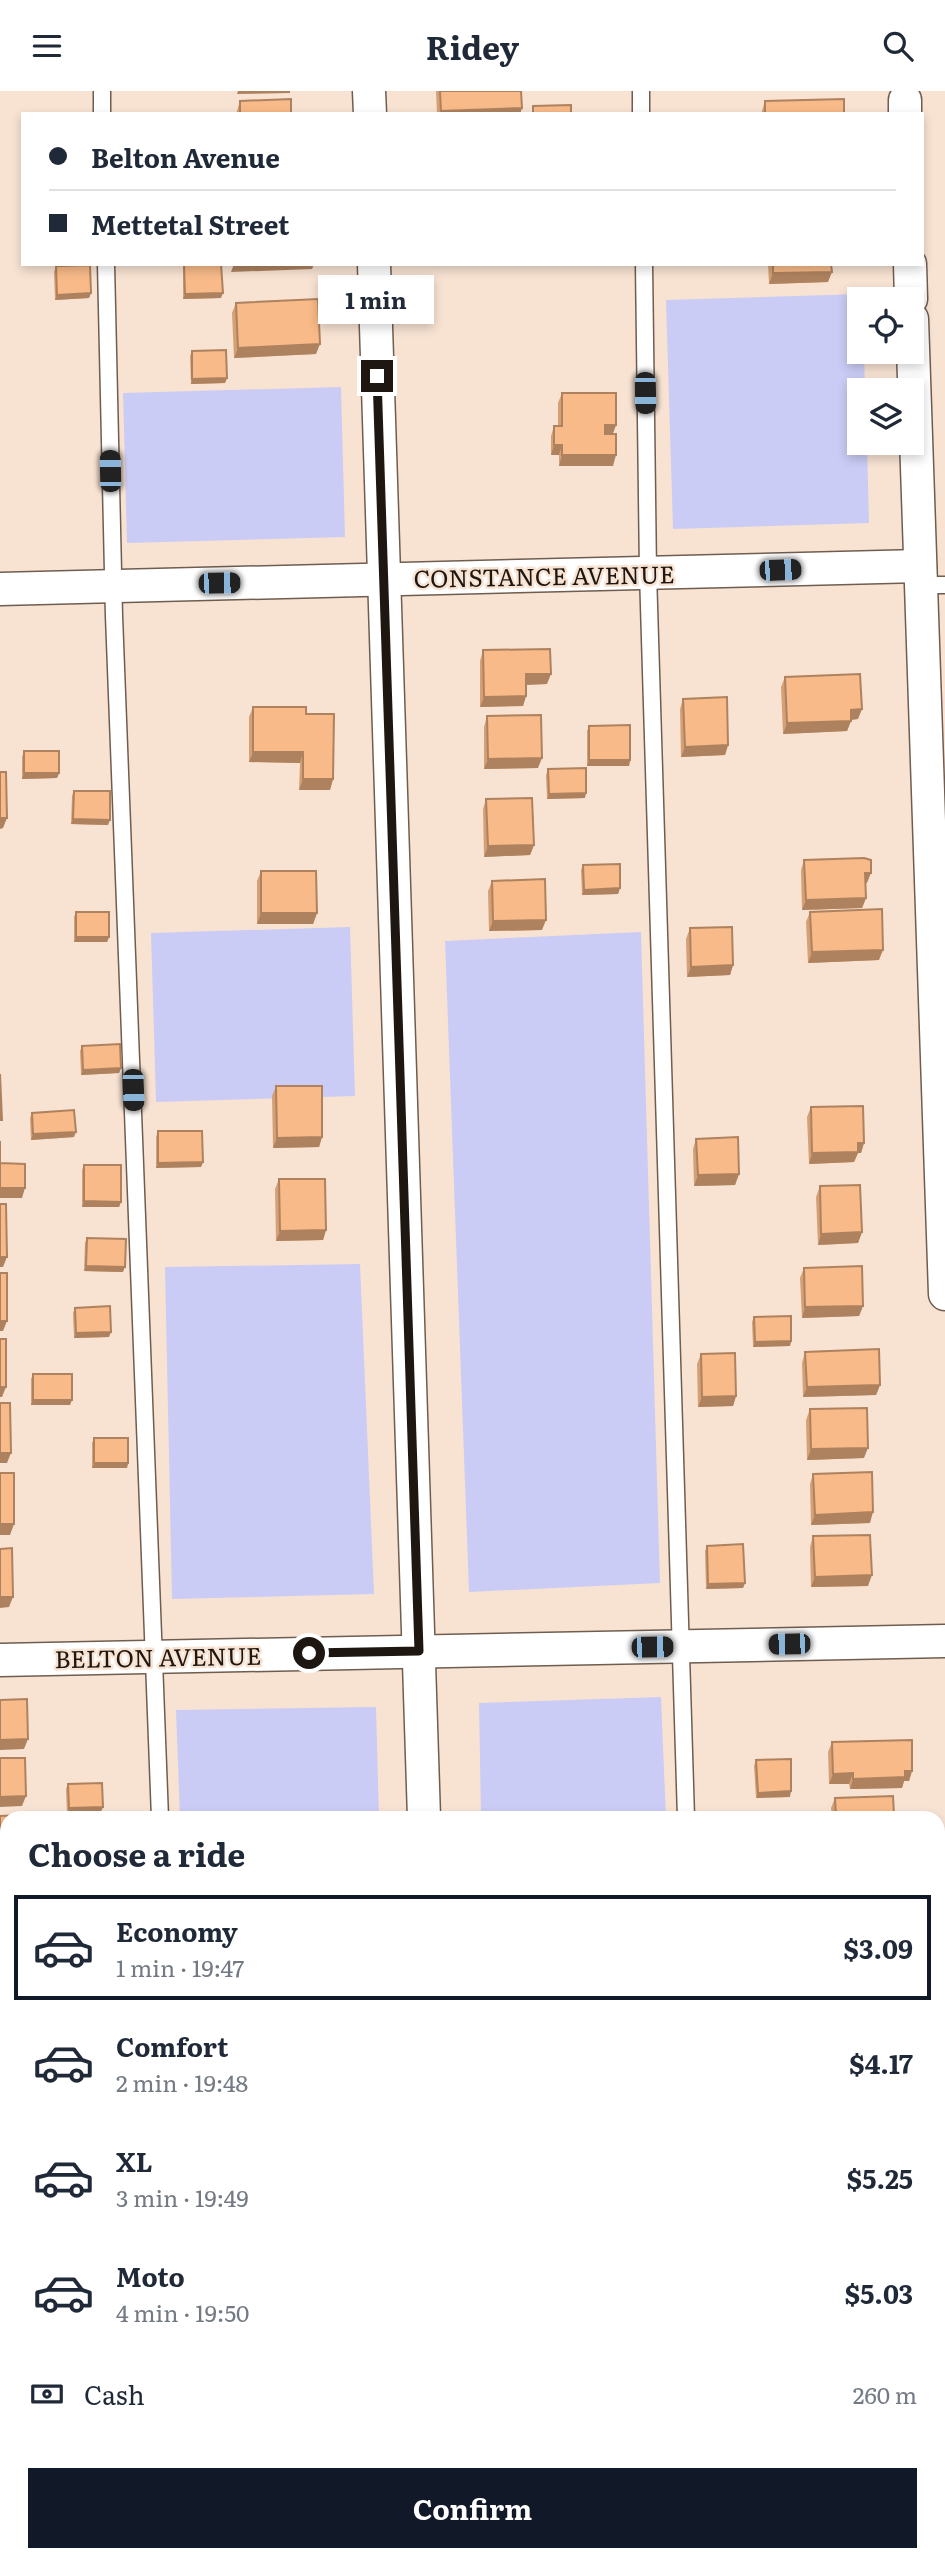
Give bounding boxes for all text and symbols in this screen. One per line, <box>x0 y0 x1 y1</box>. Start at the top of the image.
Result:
text: Ridey <box>426 22 519 70</box>
icon: menu <box>28 27 66 65</box>
icon: search <box>879 27 917 65</box>
text: Belton Avenue <box>91 137 280 176</box>
text: Mettetal Street <box>91 204 289 243</box>
callout: 1 min <box>319 275 435 323</box>
text: 1 min <box>345 282 407 316</box>
map controls <box>847 287 924 455</box>
button: locate <box>847 287 924 364</box>
route end <box>361 360 393 392</box>
car <box>635 372 656 414</box>
button: layers <box>847 378 924 455</box>
car <box>100 450 121 492</box>
street label: CONSTANCE AVENUE <box>413 555 675 595</box>
car <box>759 559 802 581</box>
car <box>198 572 241 594</box>
car <box>122 1069 145 1111</box>
car <box>768 1633 811 1655</box>
car <box>631 1636 674 1658</box>
street label: BELTON AVENUE <box>54 1637 262 1675</box>
route start <box>293 1637 325 1669</box>
text: Choose a ride <box>28 1829 245 1877</box>
text: Economy <box>116 1911 238 1950</box>
icon: car <box>32 1916 95 1979</box>
text: $3.09 <box>843 1928 913 1967</box>
text: 1 min · 19:47 <box>116 1950 244 1984</box>
text: Comfort <box>116 2026 228 2065</box>
icon: car <box>32 2031 95 2094</box>
text: $4.17 <box>849 2043 913 2082</box>
text: 2 min · 19:48 <box>116 2065 248 2099</box>
text: XL <box>116 2141 153 2180</box>
icon: car <box>32 2146 95 2209</box>
text: $5.25 <box>847 2158 913 2197</box>
text: 3 min · 19:49 <box>116 2180 248 2214</box>
text: Moto <box>116 2256 185 2295</box>
icon: car <box>32 2261 95 2324</box>
text: $5.03 <box>845 2273 913 2312</box>
text: 4 min · 19:50 <box>116 2295 249 2329</box>
text: Cash <box>84 2374 145 2413</box>
icon: cash <box>28 2375 66 2413</box>
text: 260 m <box>853 2377 917 2411</box>
button: Confirm <box>28 2468 917 2548</box>

